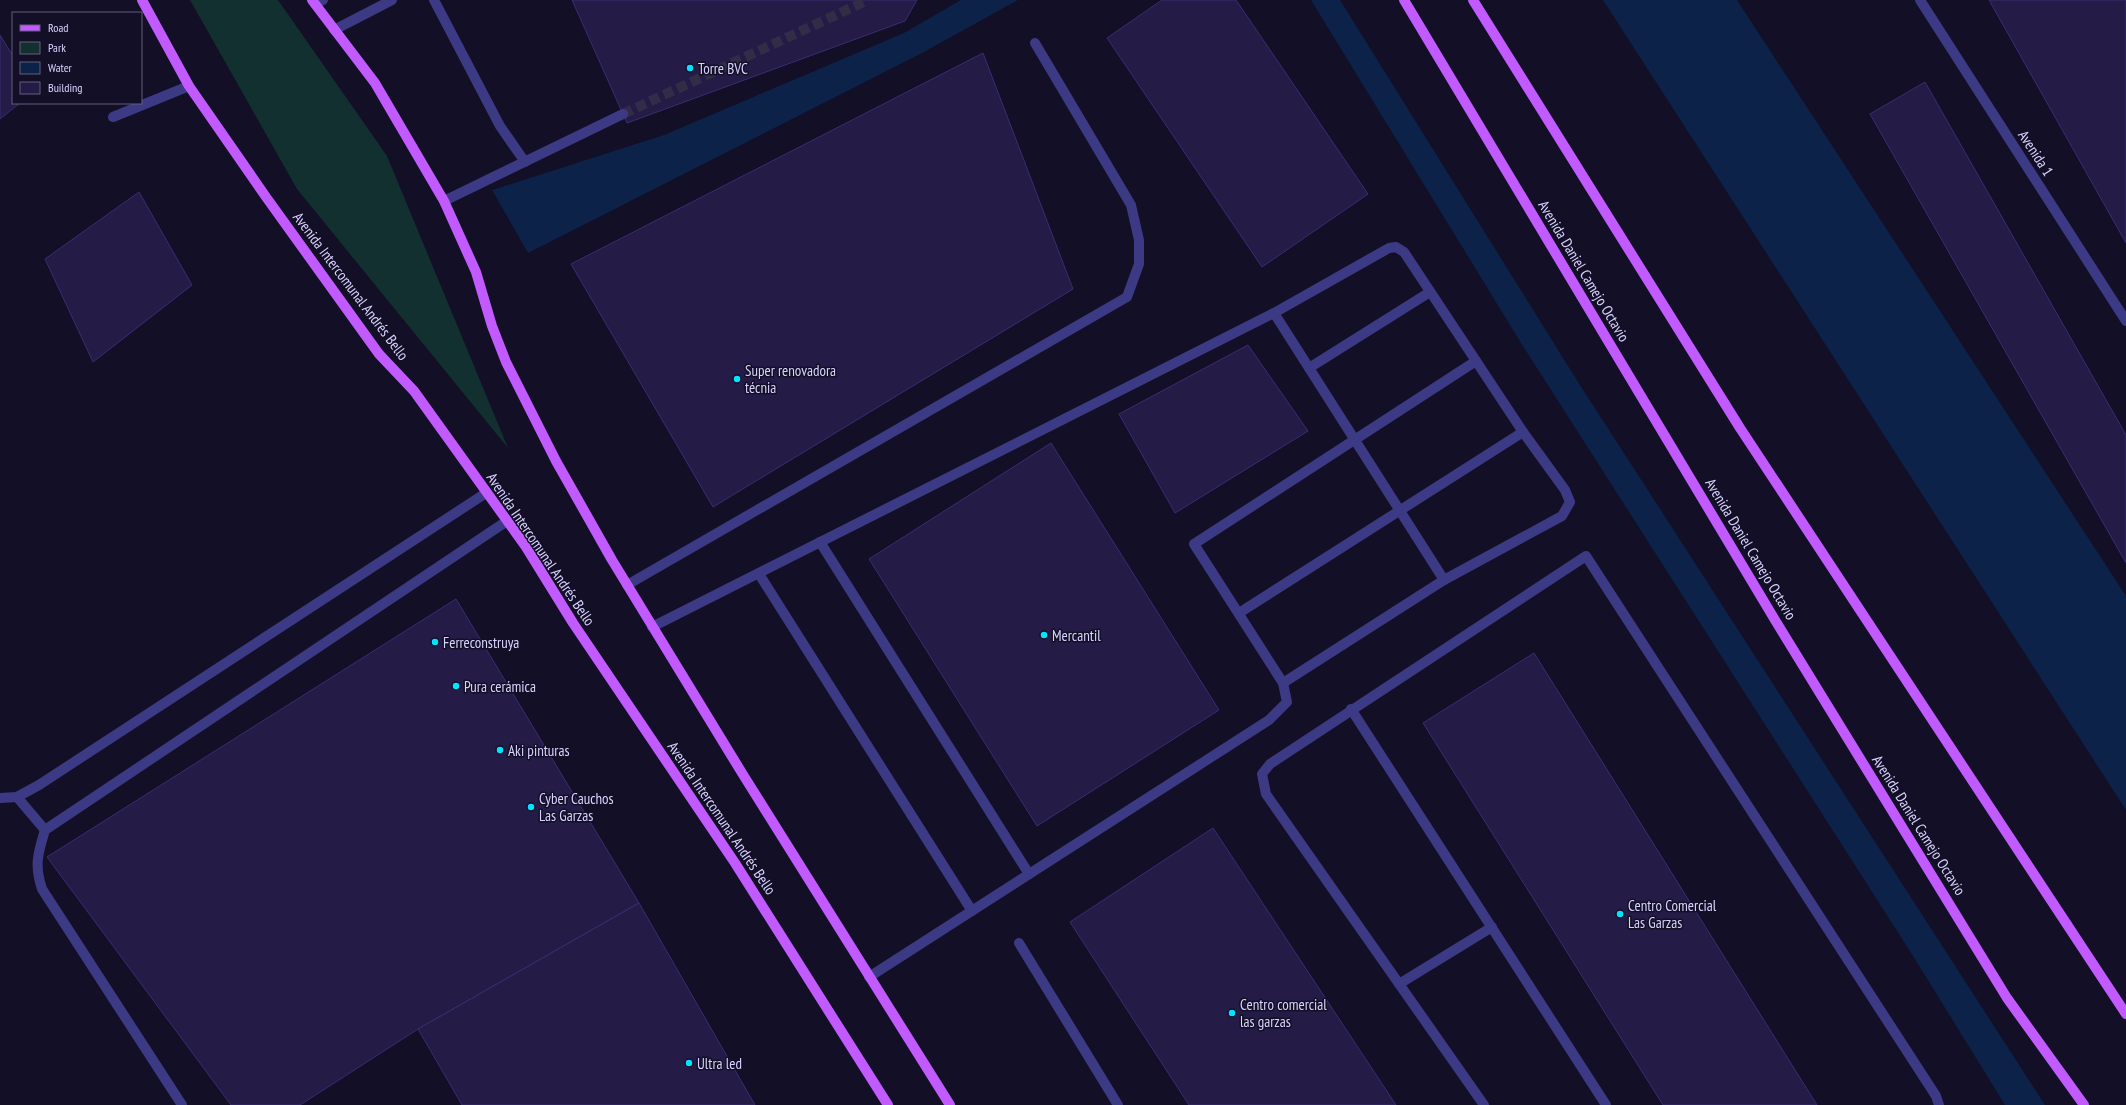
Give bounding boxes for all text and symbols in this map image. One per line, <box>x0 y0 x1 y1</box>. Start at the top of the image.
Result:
legend <box>12 12 142 104</box>
text: Road <box>48 20 68 35</box>
text: Park <box>48 40 66 55</box>
place label: Torre BVC <box>698 59 748 78</box>
text: Water <box>48 60 73 75</box>
marker: Torre BVC <box>685 63 695 73</box>
text: Building <box>48 80 83 95</box>
street label: Avenida 1 <box>2014 126 2058 180</box>
street label: Avenida Daniel Camejo Octavio <box>1534 197 1634 345</box>
street label: Avenida Intercomunal Andrés Bello <box>289 208 413 364</box>
place label: Super renovadora técnia <box>745 361 836 397</box>
marker: Super renovadora técnia <box>732 374 742 384</box>
street label: Avenida Intercomunal Andrés Bello <box>483 469 599 629</box>
street label: Avenida Daniel Camejo Octavio <box>1701 475 1801 623</box>
place label: Mercantil <box>1052 626 1101 645</box>
marker: Mercantil <box>1039 630 1049 640</box>
place label: Ferreconstruya <box>443 633 519 652</box>
marker: Ferreconstruya <box>430 637 440 647</box>
place label: Pura cerámica <box>464 677 536 696</box>
marker: Pura cerámica <box>451 681 461 691</box>
street label: Avenida Intercomunal Andrés Bello <box>664 738 780 898</box>
place label: Aki pinturas <box>508 741 570 760</box>
marker: Aki pinturas <box>495 745 505 755</box>
street label: Avenida Daniel Camejo Octavio <box>1868 751 1970 899</box>
place label: Cyber Cauchos Las Garzas <box>539 789 614 825</box>
marker: Cyber Cauchos Las Garzas <box>526 802 536 812</box>
place label: Centro Comercial Las Garzas <box>1628 896 1717 932</box>
marker: Centro Comercial Las Garzas <box>1615 909 1625 919</box>
place label: Centro comercial las garzas <box>1240 995 1327 1031</box>
marker: Centro comercial las garzas <box>1227 1008 1237 1018</box>
place label: Ultra led <box>697 1054 742 1073</box>
marker: Ultra led <box>684 1058 694 1068</box>

